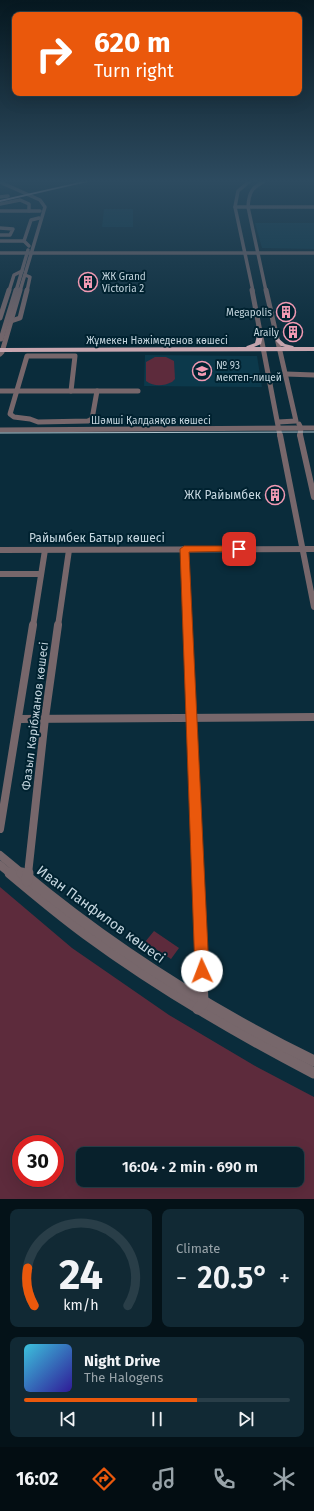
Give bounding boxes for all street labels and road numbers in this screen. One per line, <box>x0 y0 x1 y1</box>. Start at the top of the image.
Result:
street label: Жұмекен Нәжімеденов көшесі <box>86 334 228 347</box>
street label: Шәмші Қалдаяқов көшесі <box>91 414 211 427</box>
street label: Райымбек Батыр көшесі <box>29 531 165 545</box>
street label: Фазыл Кәрібжанов көшесі <box>19 641 51 791</box>
street label: Иван Панфилов көшесі <box>33 862 168 967</box>

